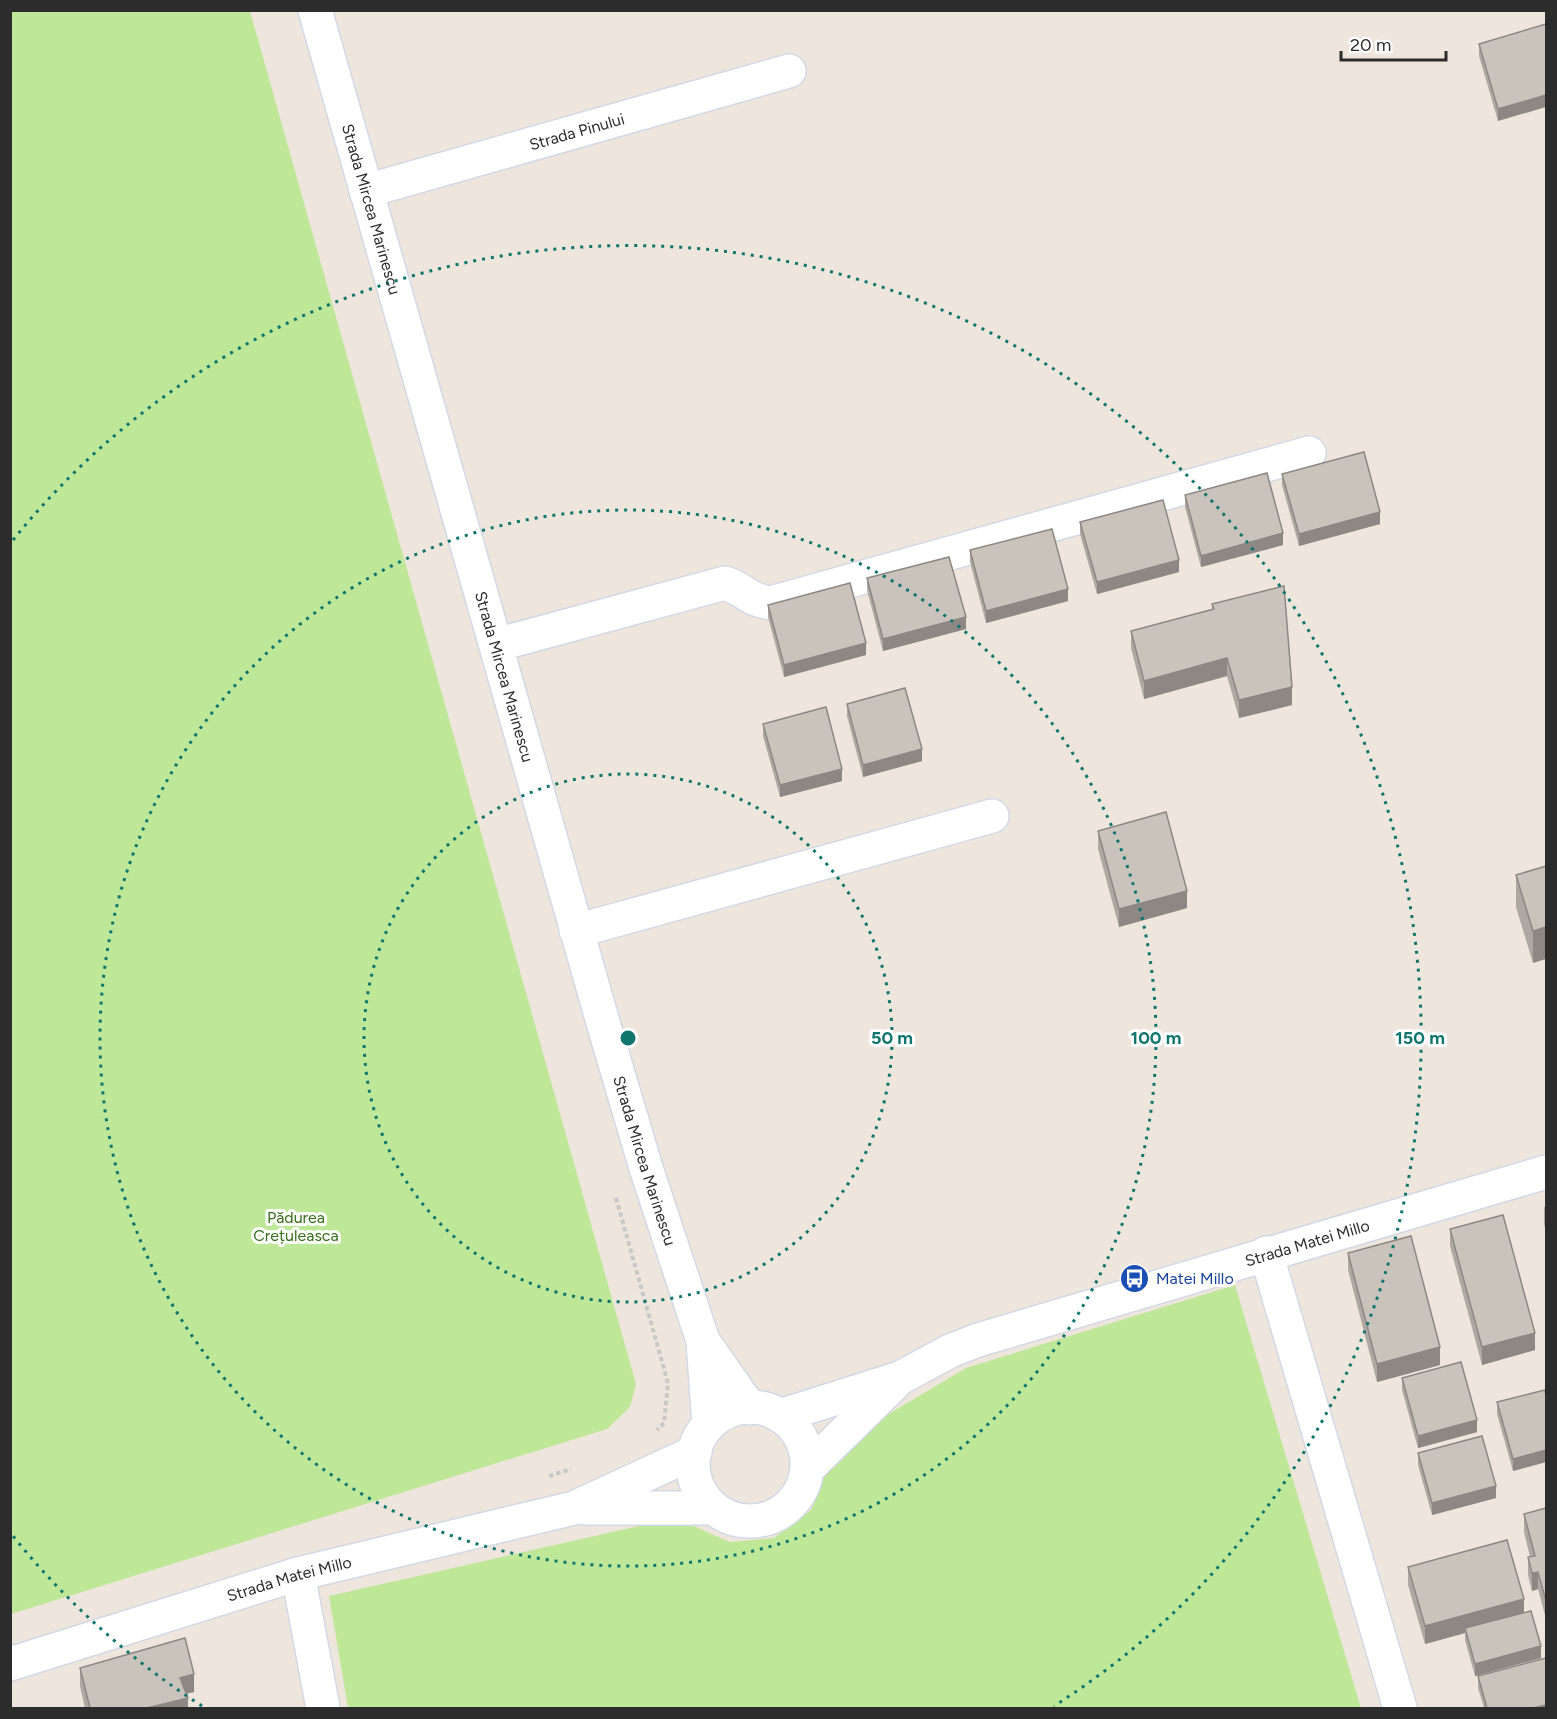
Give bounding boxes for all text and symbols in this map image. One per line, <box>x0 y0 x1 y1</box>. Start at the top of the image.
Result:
scale bar <box>1341 24 1446 62</box>
text: 20 m <box>1350 34 1391 56</box>
street label: Strada Pinului <box>527 109 627 154</box>
street label: Strada Mircea Marinescu <box>338 122 404 297</box>
street label: Strada Mircea Marinescu <box>471 589 537 764</box>
text: 50 m <box>871 1027 913 1049</box>
text: 100 m <box>1131 1027 1181 1049</box>
text: 150 m <box>1395 1027 1445 1049</box>
centre of rings <box>618 1028 638 1048</box>
street label: Strada Mircea Marinescu <box>609 1074 680 1248</box>
park label: Pădurea Crețuleasca <box>253 1208 339 1245</box>
street label: Strada Matei Millo <box>1243 1216 1372 1271</box>
bus stop icon: Matei Millo <box>1119 1262 1151 1294</box>
place label: Matei Millo <box>1156 1269 1234 1288</box>
street label: Strada Matei Millo <box>225 1553 353 1606</box>

